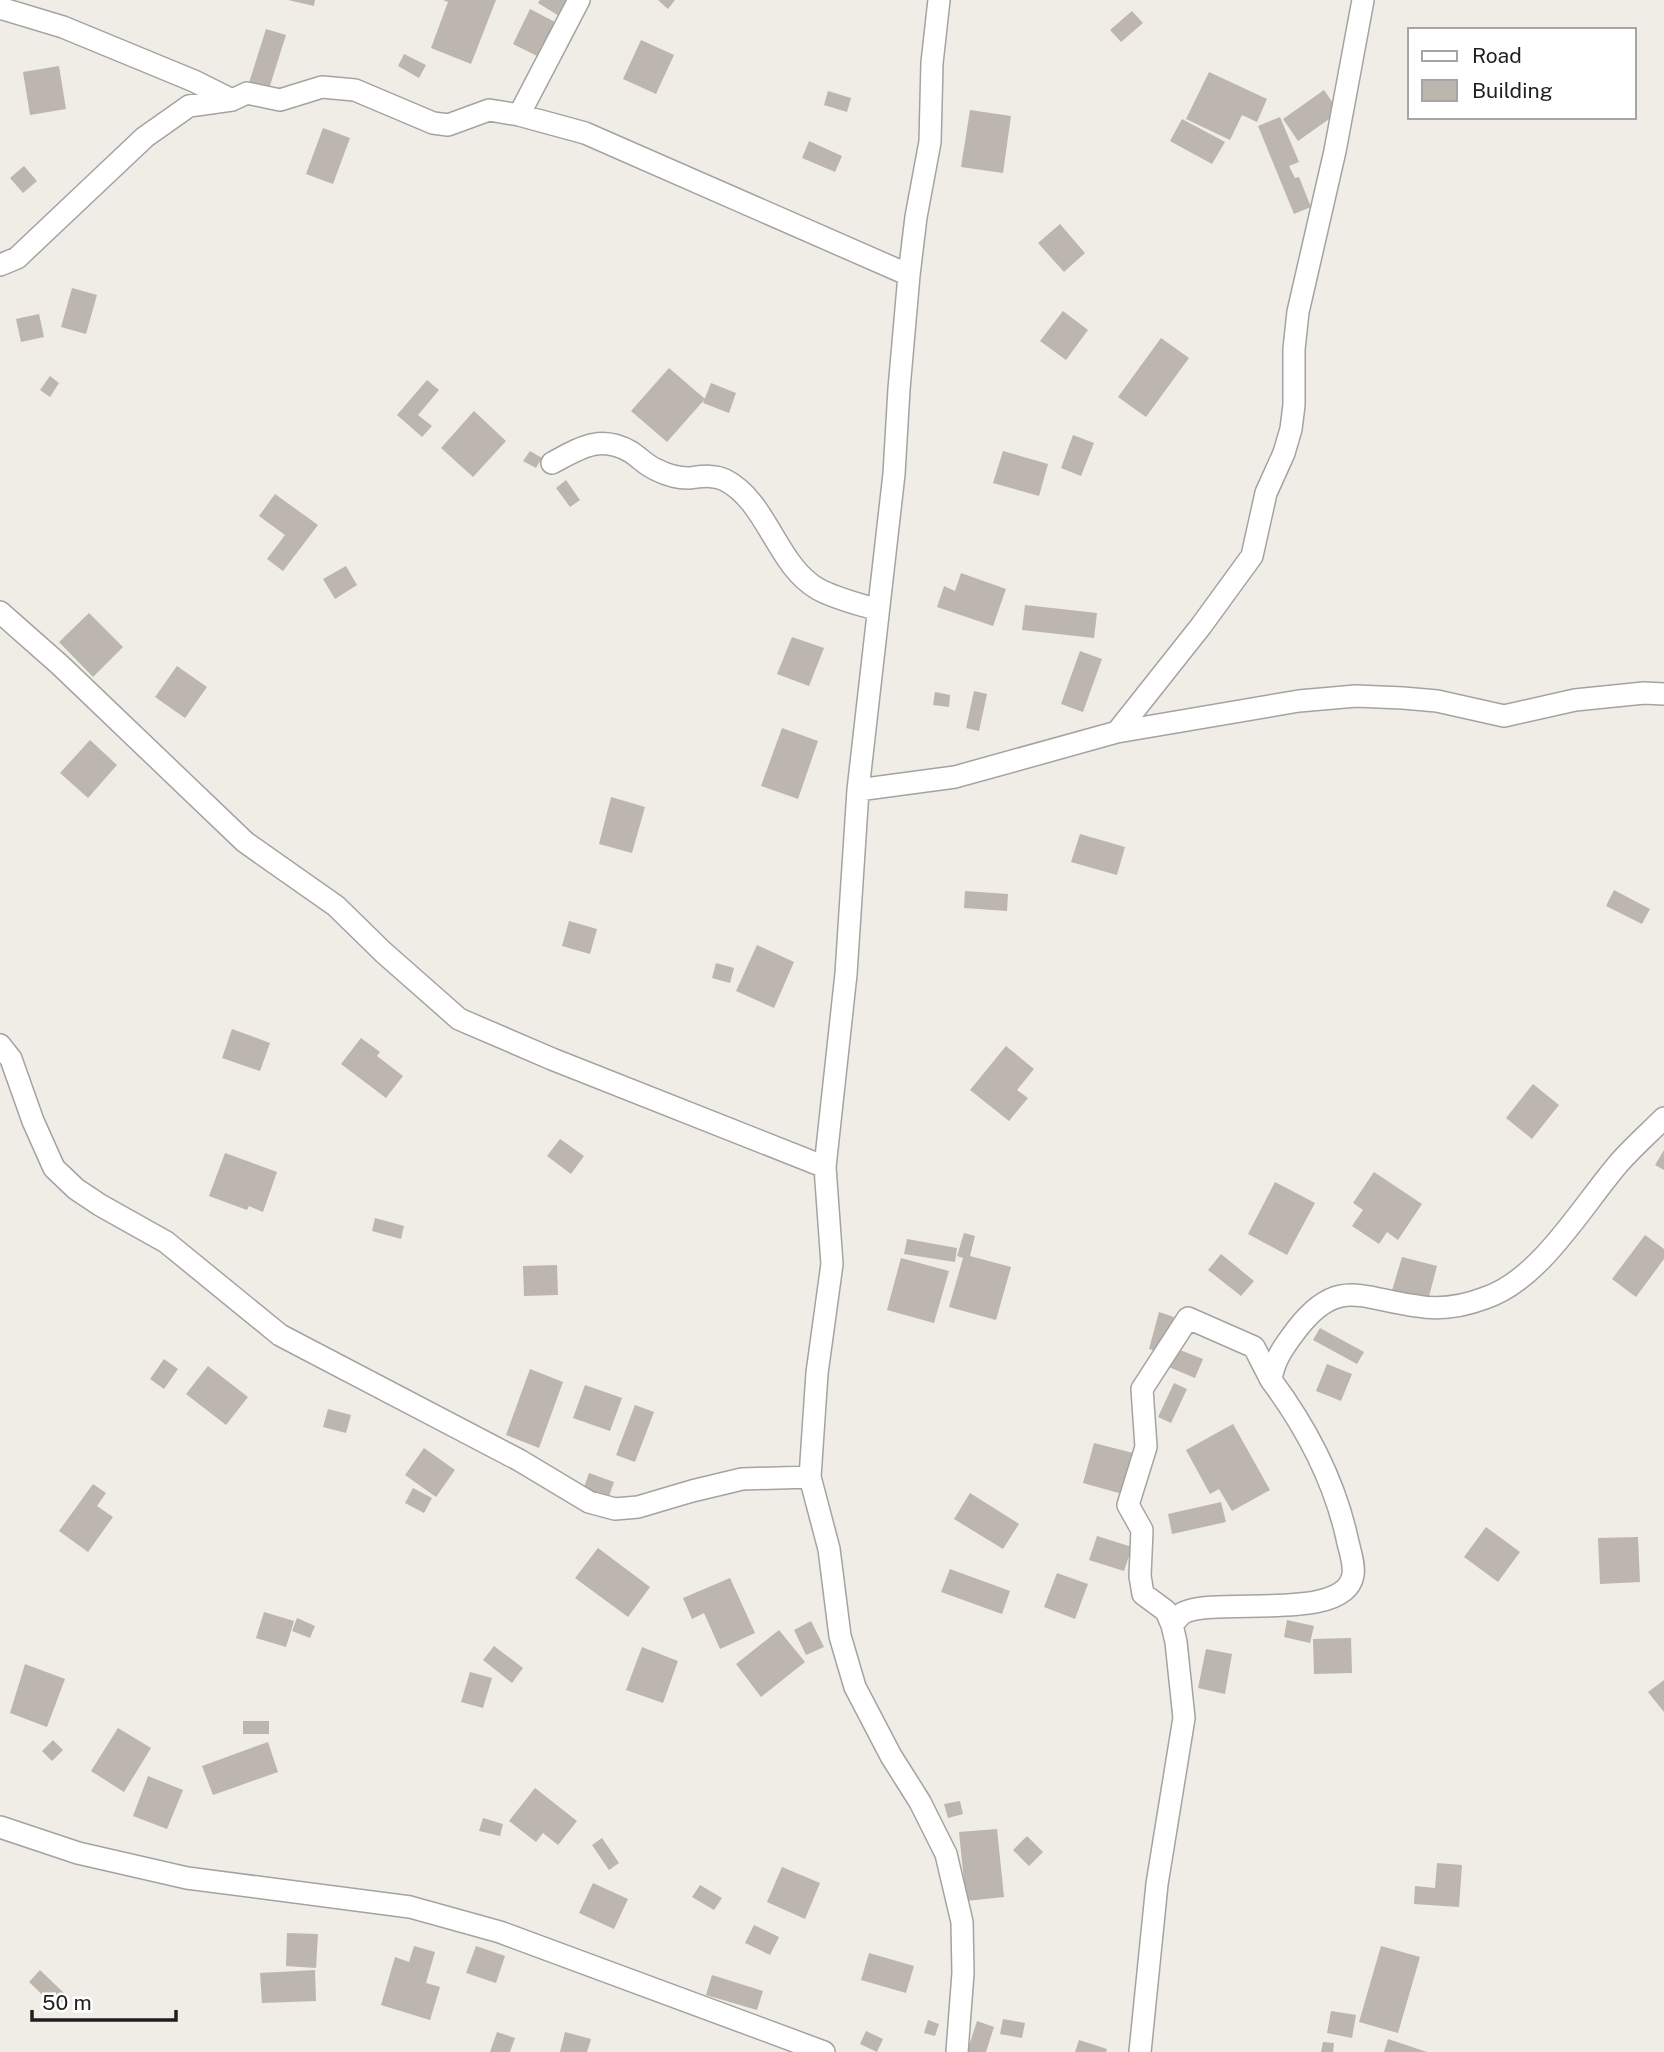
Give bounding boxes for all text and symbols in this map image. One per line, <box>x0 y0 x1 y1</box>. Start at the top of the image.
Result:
legend <box>1408 28 1636 119</box>
text: Road <box>1472 43 1522 68</box>
text: Building <box>1472 78 1553 103</box>
scale bar <box>32 1979 175 2023</box>
text: 50 m <box>42 1990 92 2015</box>

